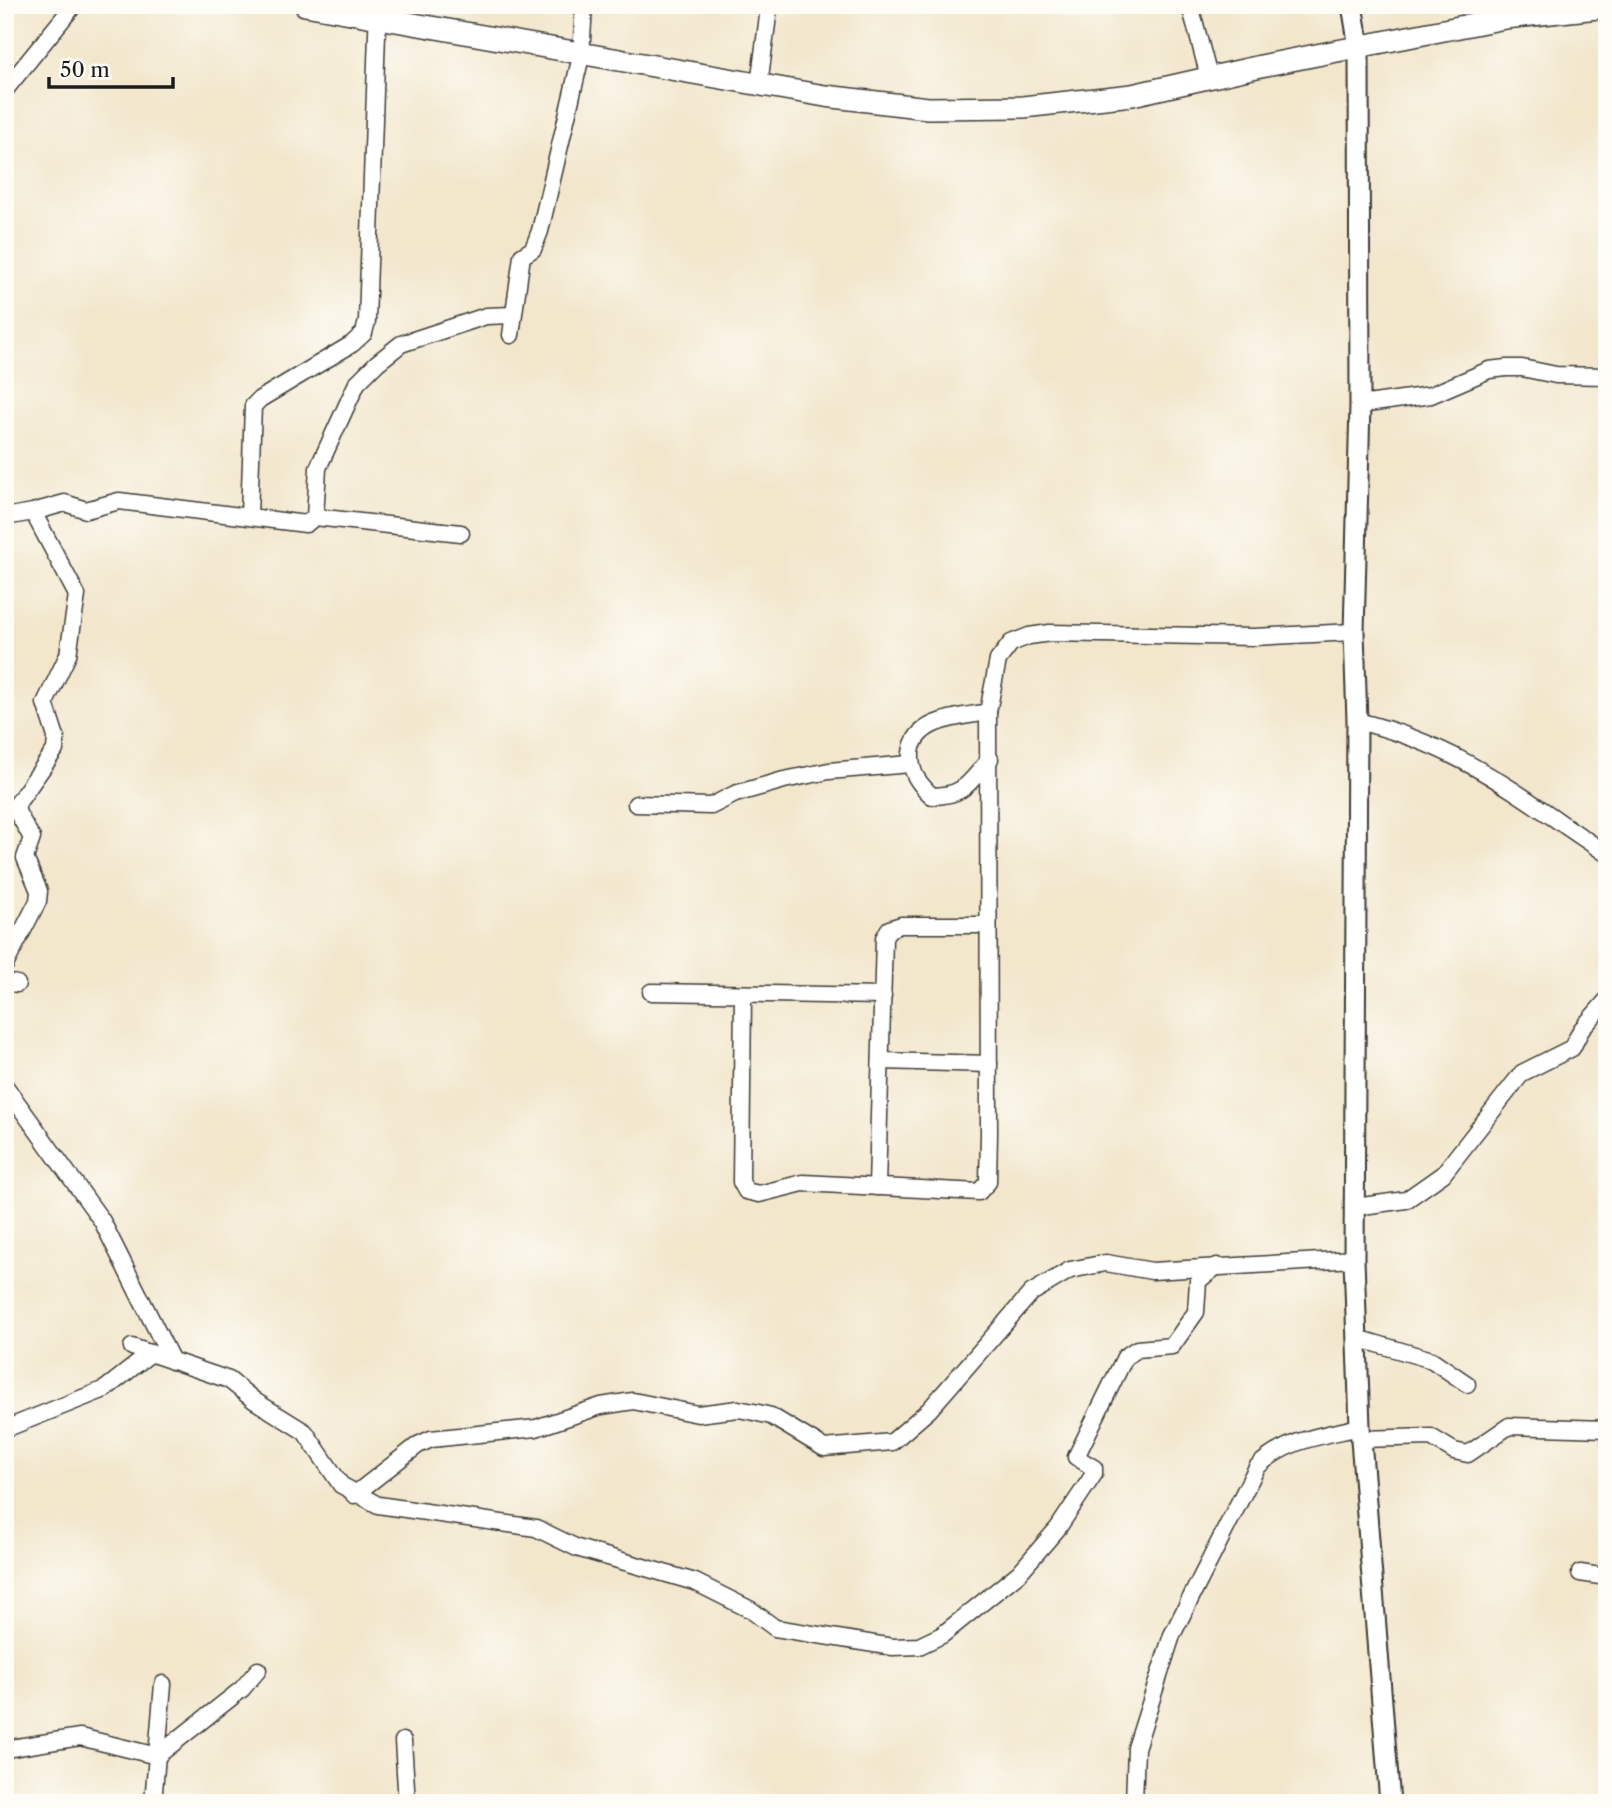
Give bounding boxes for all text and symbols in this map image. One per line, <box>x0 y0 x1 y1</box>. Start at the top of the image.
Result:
scale bar <box>49 46 173 90</box>
text: 50 m <box>60 57 110 82</box>

